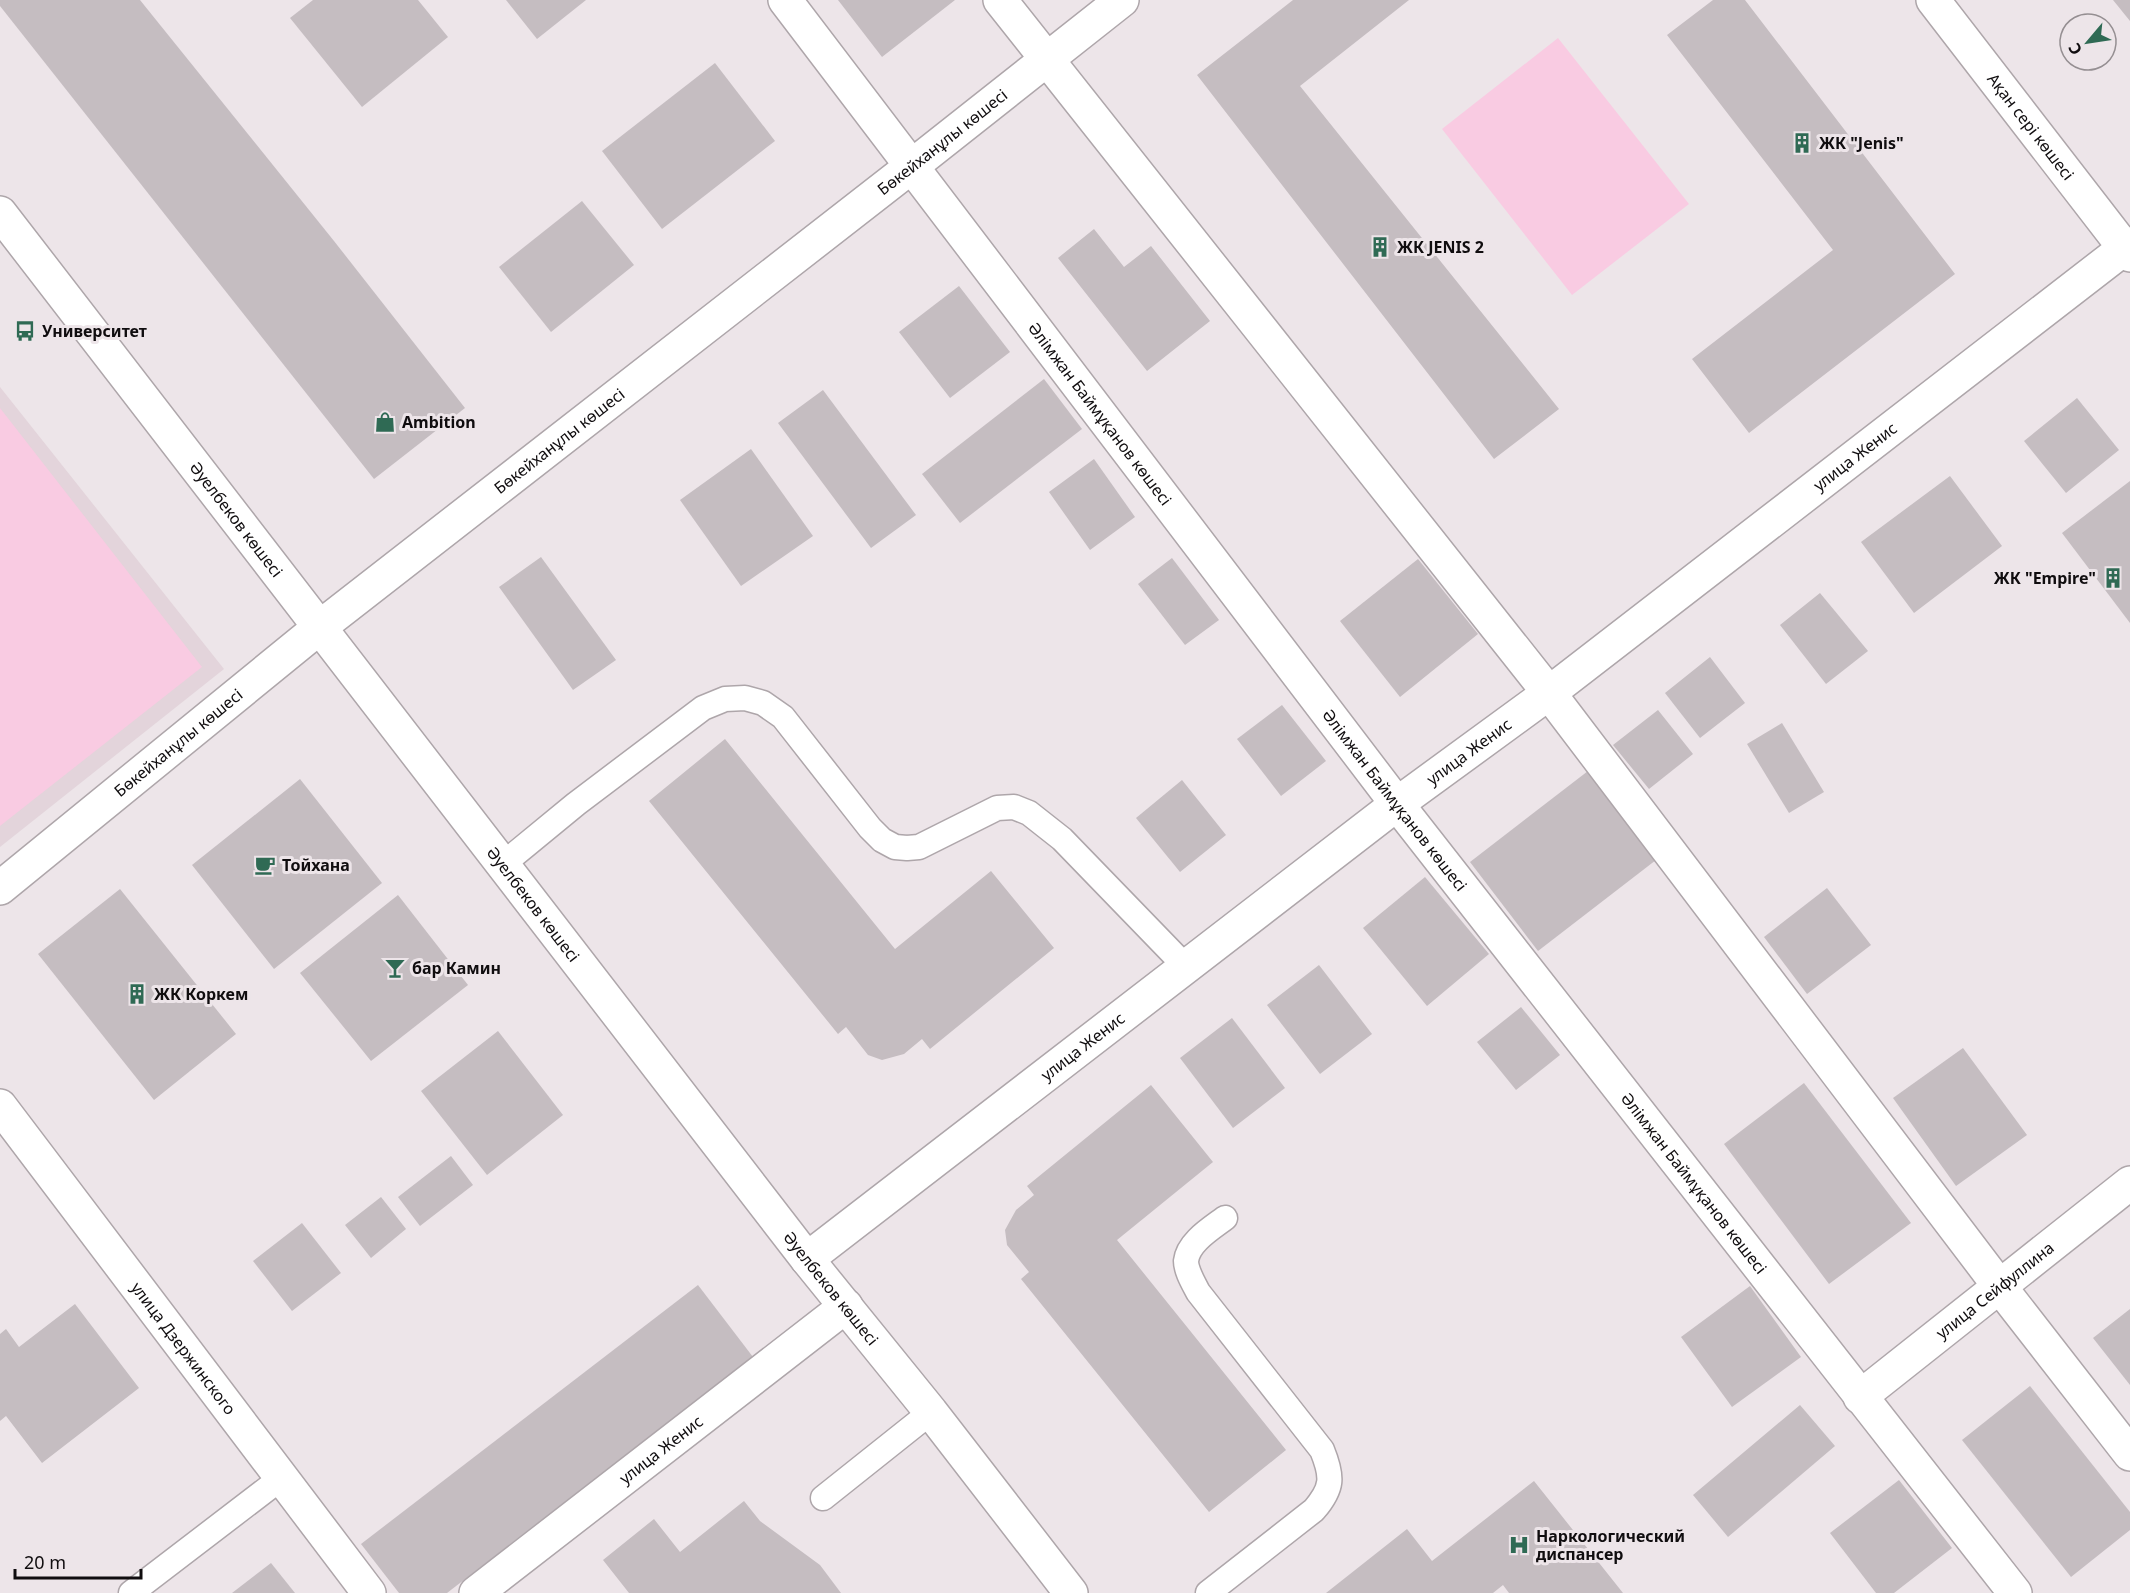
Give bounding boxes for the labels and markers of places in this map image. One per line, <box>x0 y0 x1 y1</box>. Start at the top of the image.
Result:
building icon: ЖК "Jenis" <box>1790 131 1814 155</box>
place label: ЖК "Jenis" <box>1819 132 1904 154</box>
building icon: ЖК JENIS 2 <box>1368 235 1392 259</box>
place label: ЖК JENIS 2 <box>1397 236 1484 258</box>
bus stop icon: Университет <box>13 319 37 343</box>
place label: Университет <box>42 320 147 342</box>
shop icon: Ambition <box>373 410 397 434</box>
place label: Ambition <box>402 411 476 433</box>
building icon: ЖК "Empire" <box>2101 566 2125 590</box>
place label: ЖК "Empire" <box>1994 567 2096 589</box>
cafe icon: Тойхана <box>253 853 277 877</box>
place label: Тойхана <box>282 854 350 876</box>
bar icon: бар Камин <box>383 956 407 980</box>
place label: бар Камин <box>412 957 501 979</box>
building icon: ЖК Коркем <box>125 982 149 1006</box>
place label: ЖК Коркем <box>154 983 248 1005</box>
place label: Наркологический диспансер <box>1536 1525 1685 1565</box>
hospital icon: Наркологический диспансер <box>1507 1533 1531 1557</box>

